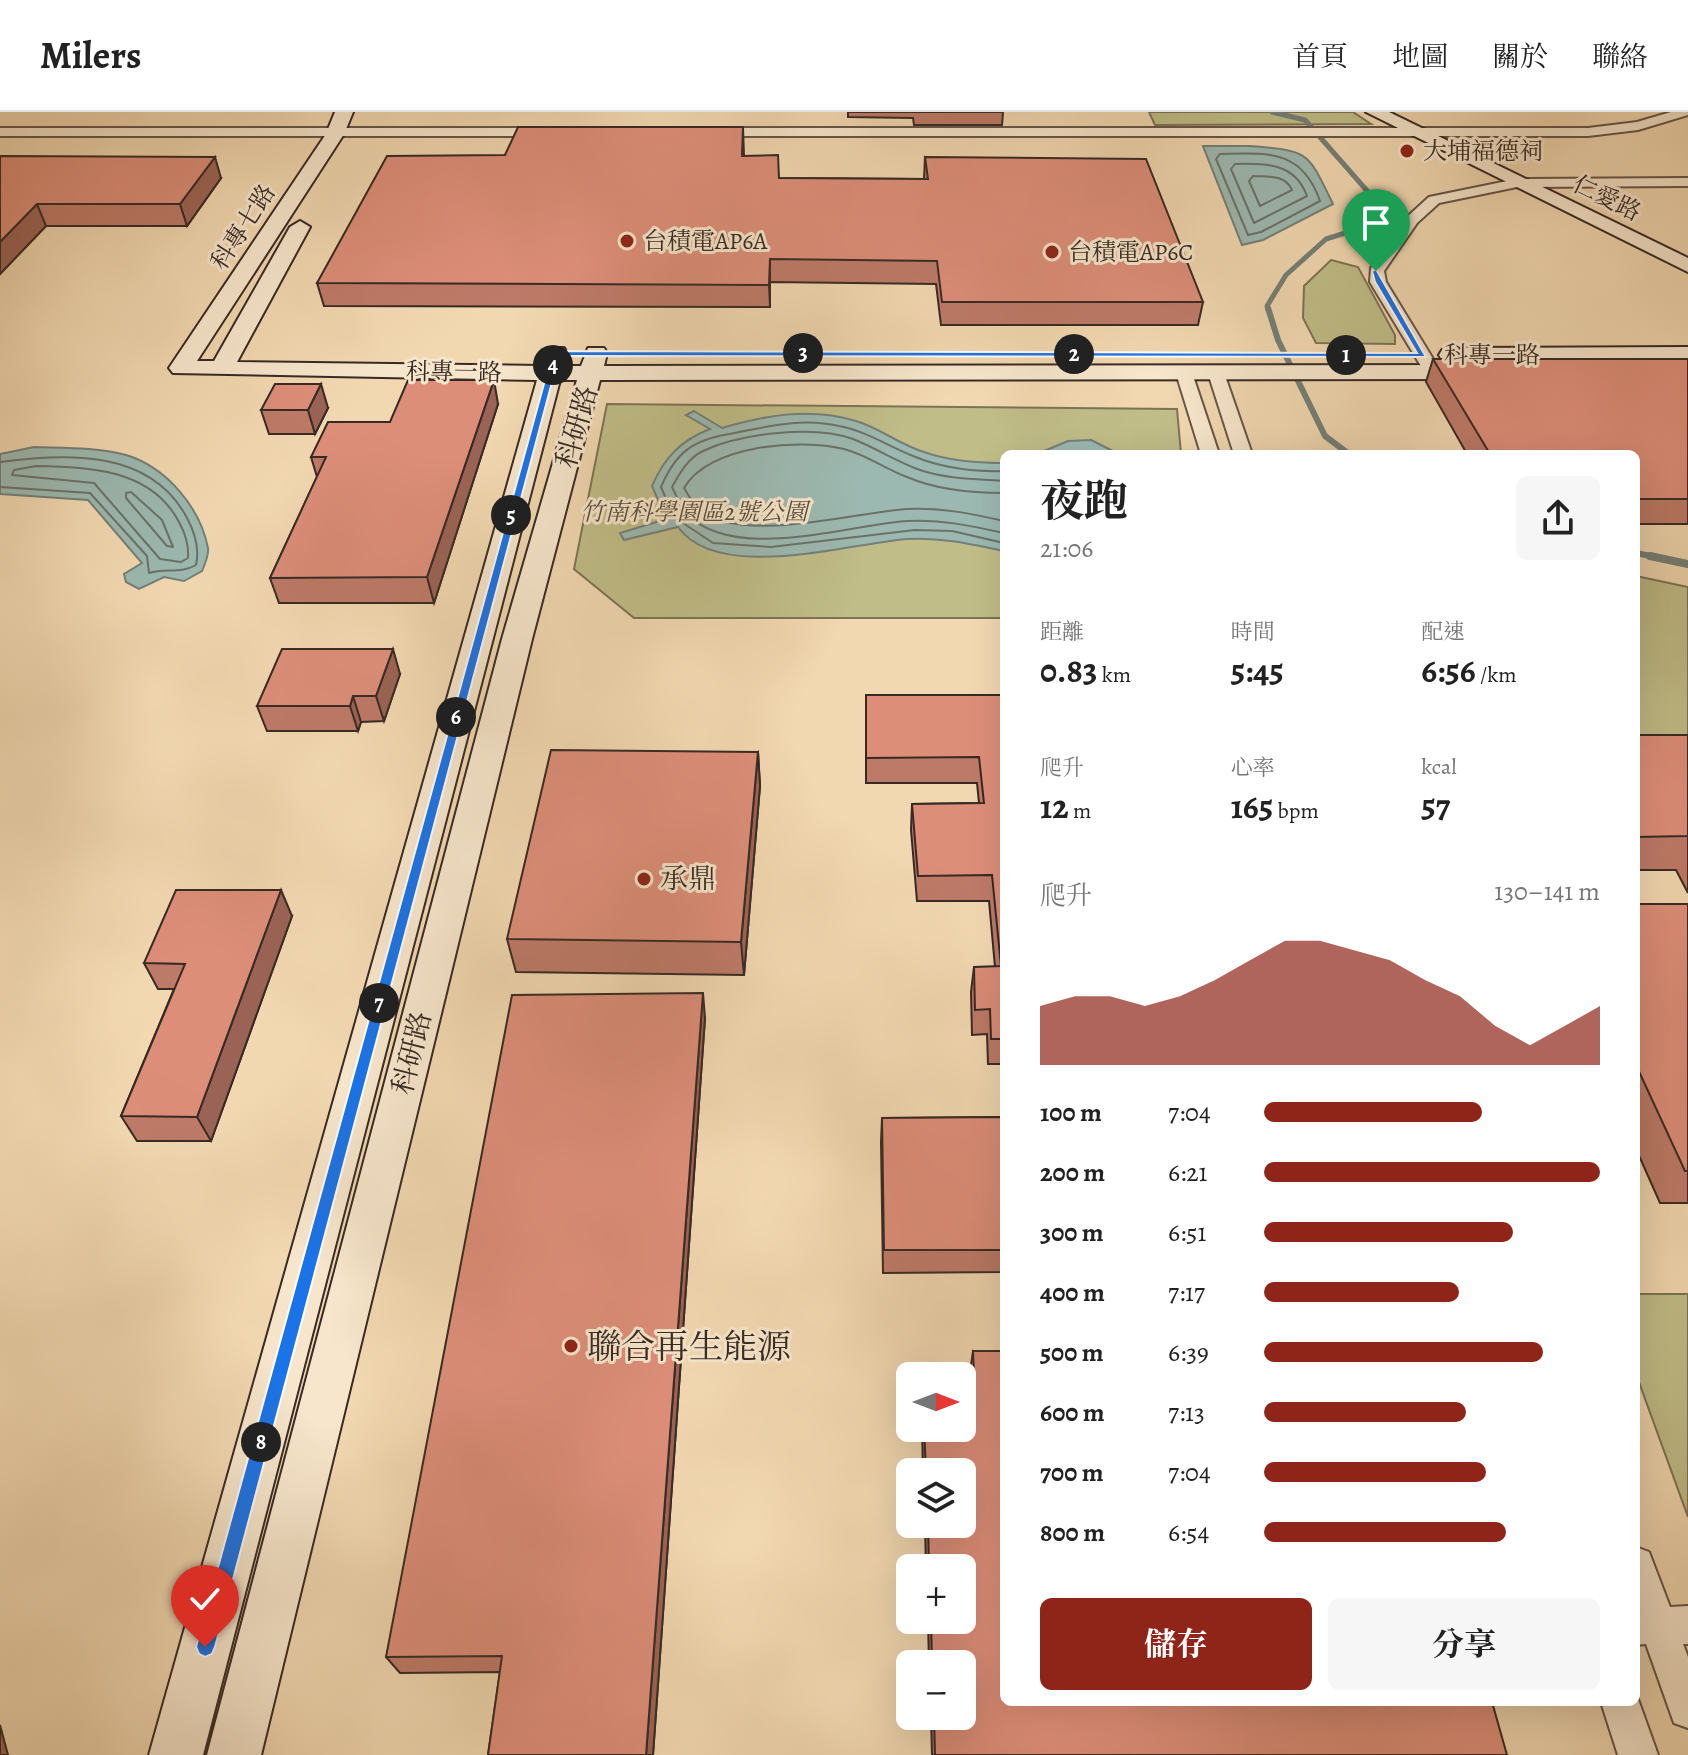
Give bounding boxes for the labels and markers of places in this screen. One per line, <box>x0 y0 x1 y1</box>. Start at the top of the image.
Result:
place label: 大埔福德祠 <box>1423 135 1543 167</box>
marker: 大埔福德祠 <box>1398 142 1416 160</box>
pin <box>1342 189 1410 271</box>
place label: 台積電AP6A <box>643 225 768 257</box>
marker: 台積電AP6A <box>618 232 636 250</box>
place label: 台積電AP6C <box>1068 236 1193 268</box>
marker: 台積電AP6C <box>1043 243 1061 261</box>
pin: 3 <box>783 333 823 373</box>
pin: 2 <box>1054 334 1094 374</box>
pin: 1 <box>1326 335 1366 375</box>
pin: 4 <box>533 345 573 385</box>
pin: 5 <box>491 495 531 535</box>
pin: 6 <box>436 697 476 737</box>
place label: 承鼎 <box>660 860 716 898</box>
marker: 承鼎 <box>635 870 653 888</box>
pin: 7 <box>359 983 399 1023</box>
place label: 聯合再生能源 <box>587 1323 791 1370</box>
marker: 聯合再生能源 <box>562 1337 580 1355</box>
pin: 8 <box>241 1422 281 1462</box>
pin <box>171 1565 239 1647</box>

